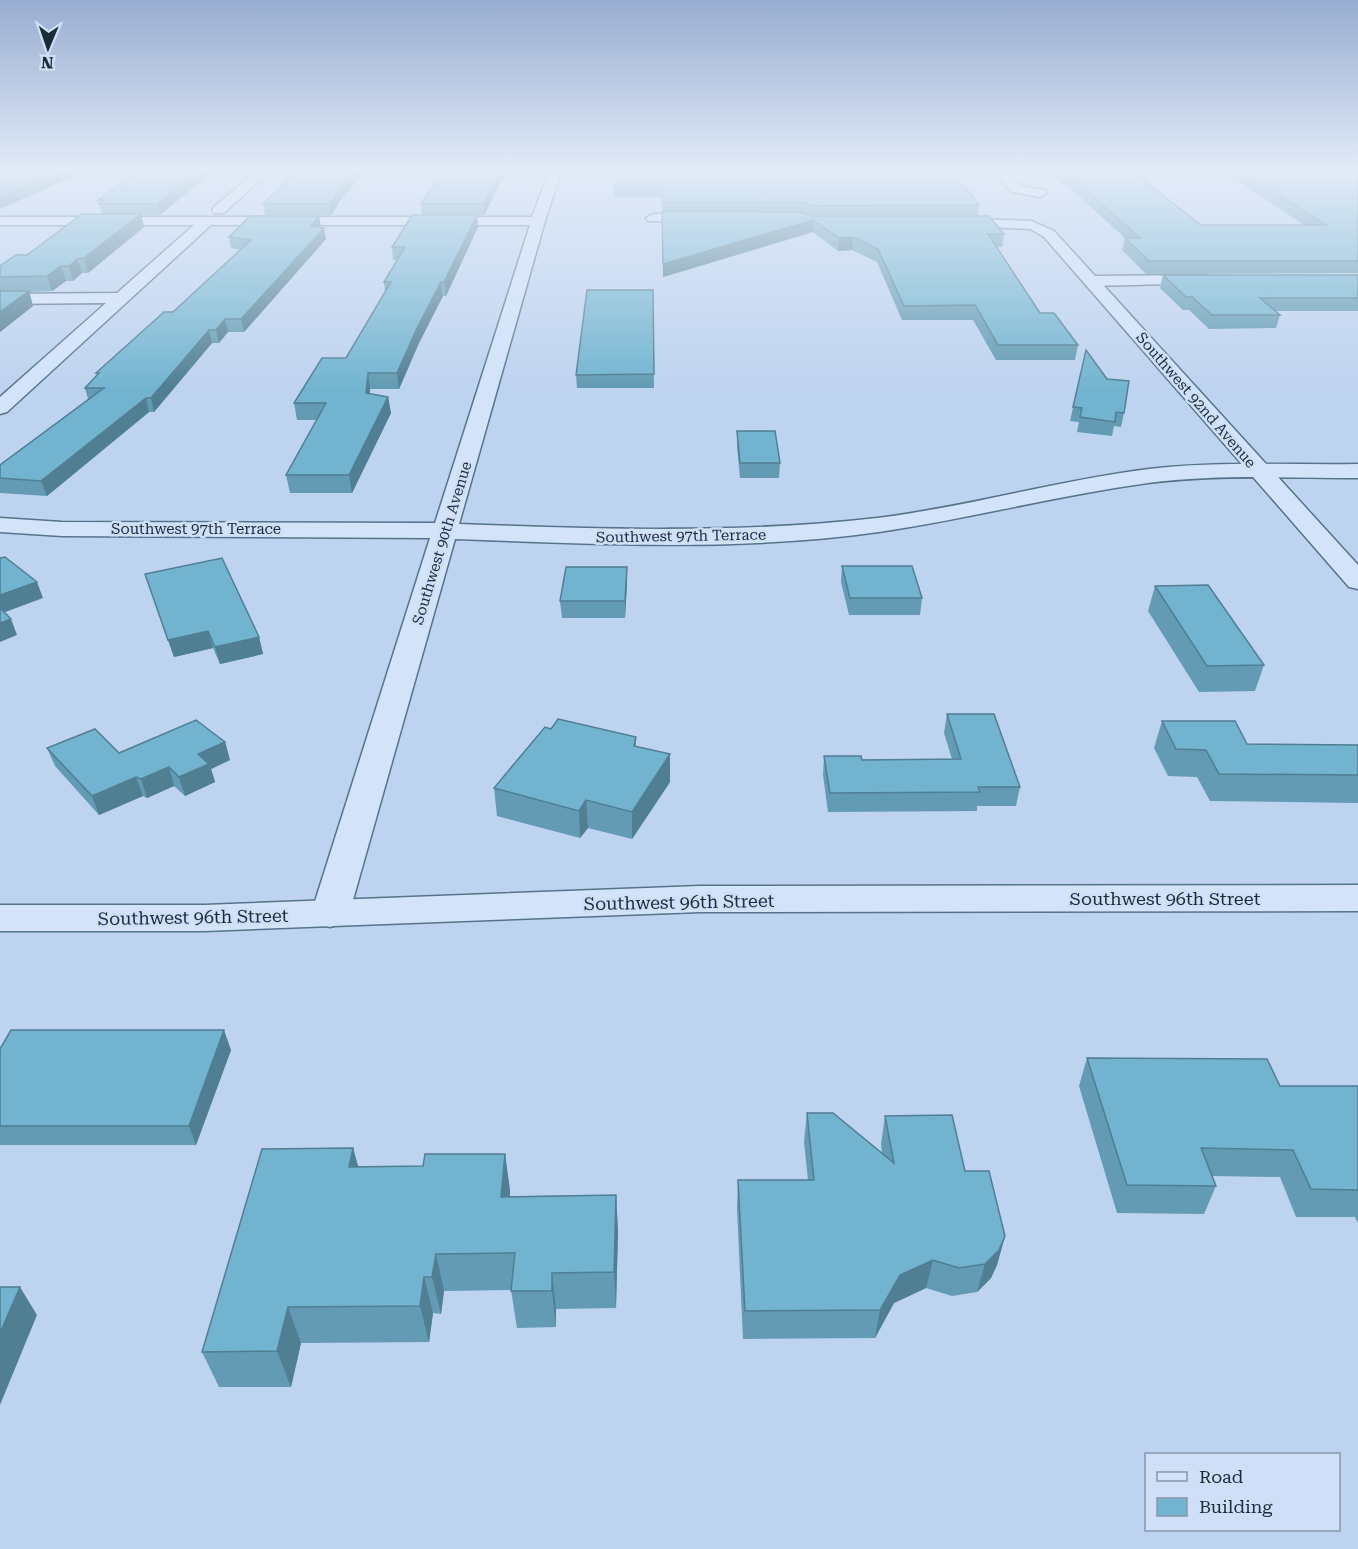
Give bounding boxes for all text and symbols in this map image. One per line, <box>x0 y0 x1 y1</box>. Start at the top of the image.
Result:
north arrow <box>18 18 78 78</box>
text: N <box>41 53 54 72</box>
street label: Southwest 92nd Avenue <box>1132 329 1260 471</box>
street label: Southwest 90th Avenue <box>409 459 475 627</box>
street label: Southwest 97th Terrace <box>111 520 281 538</box>
street label: Southwest 97th Terrace <box>596 526 766 546</box>
street label: Southwest 96th Street <box>1070 888 1261 909</box>
street label: Southwest 96th Street <box>583 890 775 914</box>
street label: Southwest 96th Street <box>97 905 289 929</box>
legend <box>1145 1453 1340 1531</box>
text: Road <box>1199 1466 1244 1487</box>
text: Building <box>1199 1496 1273 1517</box>

